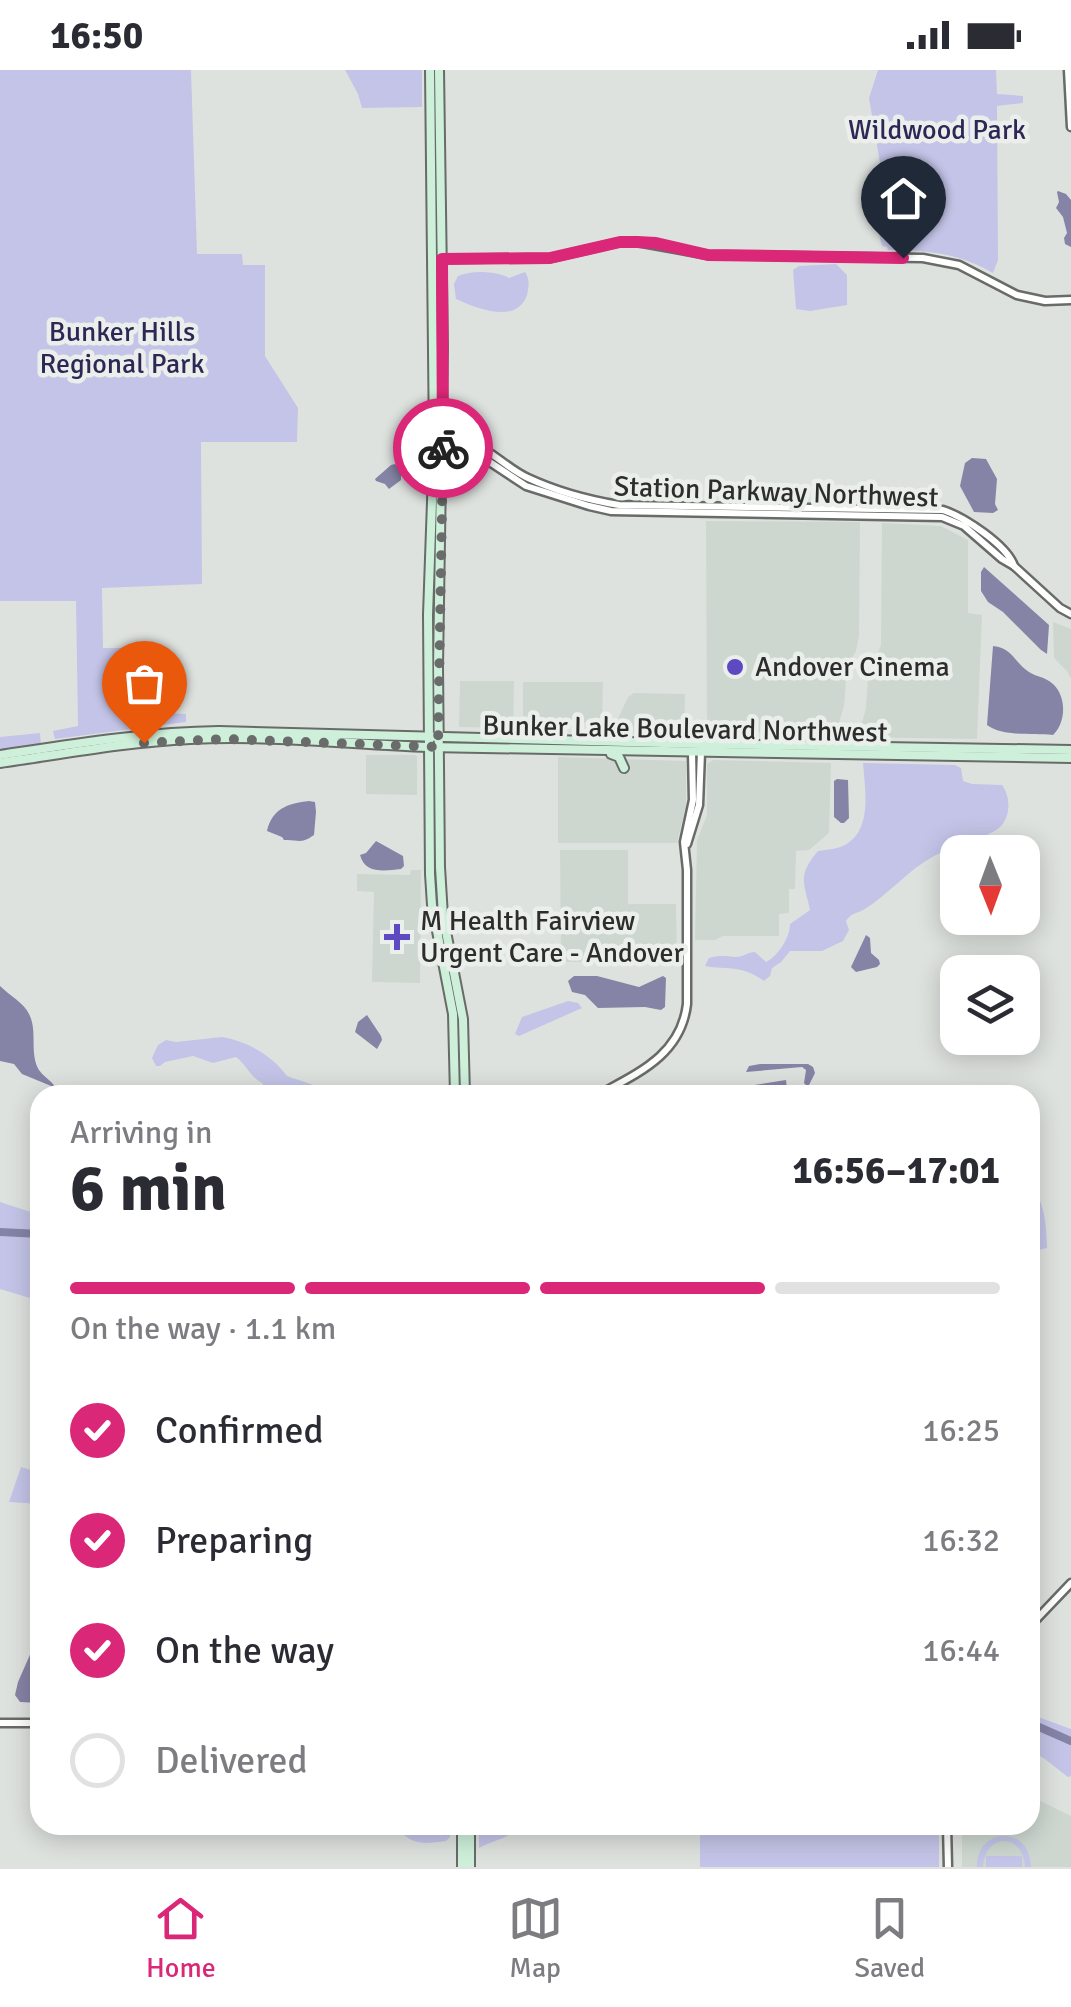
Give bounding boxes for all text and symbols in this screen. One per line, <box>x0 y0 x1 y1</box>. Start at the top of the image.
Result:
text: 16:50 <box>50 12 143 59</box>
park label: Wildwood Park <box>848 113 1026 147</box>
pin <box>861 156 946 259</box>
icon: home <box>876 171 931 226</box>
park label: Bunker Hills Regional Park <box>40 315 204 381</box>
courier <box>393 398 493 498</box>
icon: bike <box>416 421 471 476</box>
street label: Station Parkway Northwest <box>613 469 939 515</box>
pin <box>102 641 187 744</box>
place label: Andover Cinema <box>755 650 950 684</box>
icon: bag <box>117 656 172 711</box>
marker: Andover Cinema <box>724 656 746 678</box>
street label: Bunker Lake Boulevard Northwest <box>482 708 888 750</box>
north arrow <box>940 835 1040 935</box>
map controls <box>940 835 1040 1055</box>
place label: M Health Fairview Urgent Care - Andover <box>420 904 685 970</box>
marker: M Health Fairview Urgent Care - Andover <box>384 924 410 950</box>
button: layers <box>940 955 1040 1055</box>
text: Arriving in <box>70 1113 212 1152</box>
text: 16:56–17:01 <box>792 1147 1000 1194</box>
text: 6 min <box>70 1149 227 1229</box>
text: On the way · 1.1 km <box>70 1309 336 1348</box>
icon: check <box>70 1403 125 1458</box>
text: Confirmed <box>155 1407 324 1454</box>
text: 16:25 <box>922 1411 1000 1450</box>
icon: check <box>70 1513 125 1568</box>
text: Preparing <box>155 1517 313 1564</box>
text: 16:32 <box>922 1521 1000 1560</box>
icon: check <box>70 1623 125 1678</box>
text: On the way <box>155 1627 334 1674</box>
text: 16:44 <box>922 1631 1000 1670</box>
text: Delivered <box>155 1737 308 1784</box>
tab: Home <box>146 1891 216 1985</box>
tab: Map <box>508 1891 563 1985</box>
tab: Saved <box>855 1891 925 1985</box>

